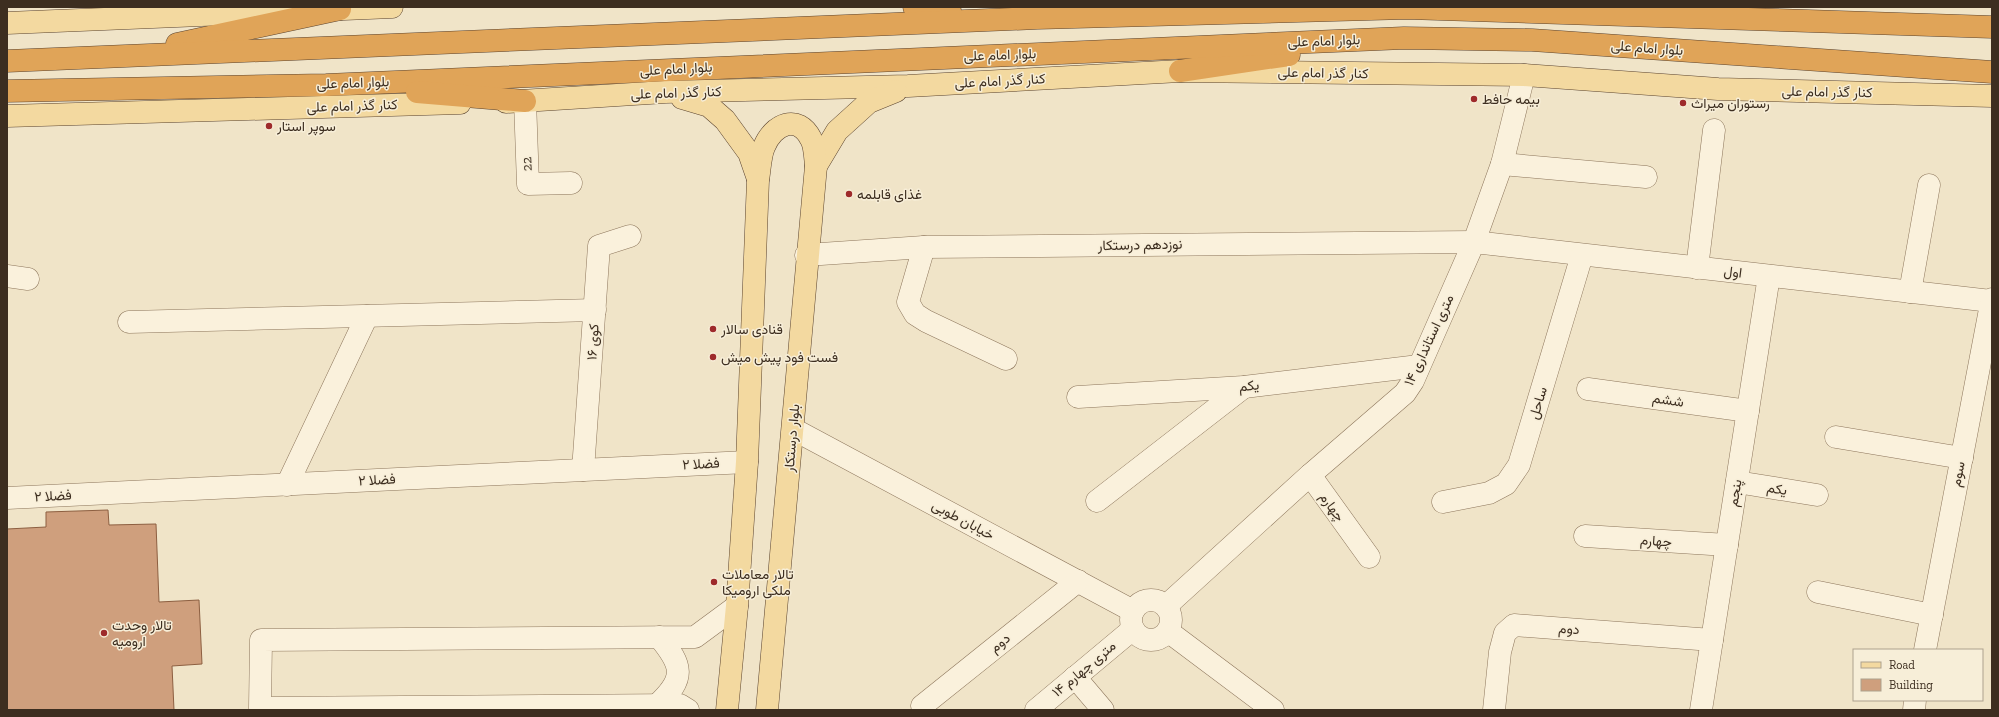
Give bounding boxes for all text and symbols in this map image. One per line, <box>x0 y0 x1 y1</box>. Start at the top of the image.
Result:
street label: بلوار امام علی <box>1287 31 1361 51</box>
street label: بلوار امام علی <box>1610 37 1684 59</box>
street label: بلوار امام علی <box>963 45 1037 65</box>
street label: بلوار امام علی <box>639 59 713 79</box>
street label: کنار گذر امام علی <box>1277 64 1369 82</box>
street label: کنار گذر امام علی <box>954 70 1046 92</box>
street label: بلوار امام علی <box>316 73 390 93</box>
street label: کنار گذر امام علی <box>630 83 722 103</box>
street label: کنار گذر امام علی <box>1781 83 1873 101</box>
place label: بیمه حافط <box>1482 91 1540 108</box>
marker: بیمه حافط <box>1469 94 1479 104</box>
place label: رستوران میراث <box>1691 95 1770 112</box>
street label: کنار گذر امام علی <box>306 96 398 116</box>
marker: رستوران میراث <box>1678 98 1688 108</box>
place label: سوپر استار <box>276 118 336 136</box>
marker: سوپر استار <box>264 121 274 131</box>
street label: 22 <box>518 156 536 172</box>
place label: غذای قابلمه <box>857 186 922 203</box>
marker: غذای قابلمه <box>844 189 854 199</box>
street label: نوزدهم درستکار <box>1096 236 1183 254</box>
street label: اول <box>1723 262 1743 283</box>
street label: ۱۴ متری استانداری <box>1400 292 1458 388</box>
place label: قنادی سالار <box>720 321 783 338</box>
street label: کوی ۱۶ <box>583 323 603 361</box>
marker: قنادی سالار <box>708 324 718 334</box>
place label: فست فود پیش میش <box>721 349 838 367</box>
marker: فست فود پیش میش <box>708 352 718 362</box>
street label: یکم <box>1238 376 1260 396</box>
street label: ساحل <box>1525 385 1551 421</box>
street label: ششم <box>1651 389 1685 411</box>
street label: بلوار درستکار <box>780 403 803 474</box>
street label: فضلا ۲ <box>682 455 720 473</box>
street label: سوم <box>1947 460 1969 488</box>
street label: فضلا ۲ <box>358 471 396 489</box>
street label: پنجم <box>1724 478 1747 508</box>
street label: یکم <box>1766 479 1788 499</box>
street label: فضلا ۲ <box>34 487 72 505</box>
street label: چهارم <box>1315 489 1348 526</box>
street label: خیابان طوبی <box>929 496 997 544</box>
street label: چهارم <box>1639 531 1673 552</box>
place label: تالار معاملات ملکی ارومیکا <box>722 566 794 599</box>
marker: تالار معاملات ملکی ارومیکا <box>709 577 719 587</box>
place label: تالار وحدت ارومیه <box>112 617 172 650</box>
street label: دوم <box>1558 620 1580 638</box>
marker: تالار وحدت ارومیه <box>99 628 109 638</box>
street label: دوم <box>986 630 1014 656</box>
street label: ۱۴ متری چهارم <box>1049 637 1120 701</box>
legend <box>1853 649 1983 701</box>
text: Road <box>1889 658 1915 672</box>
text: Building <box>1889 678 1933 692</box>

